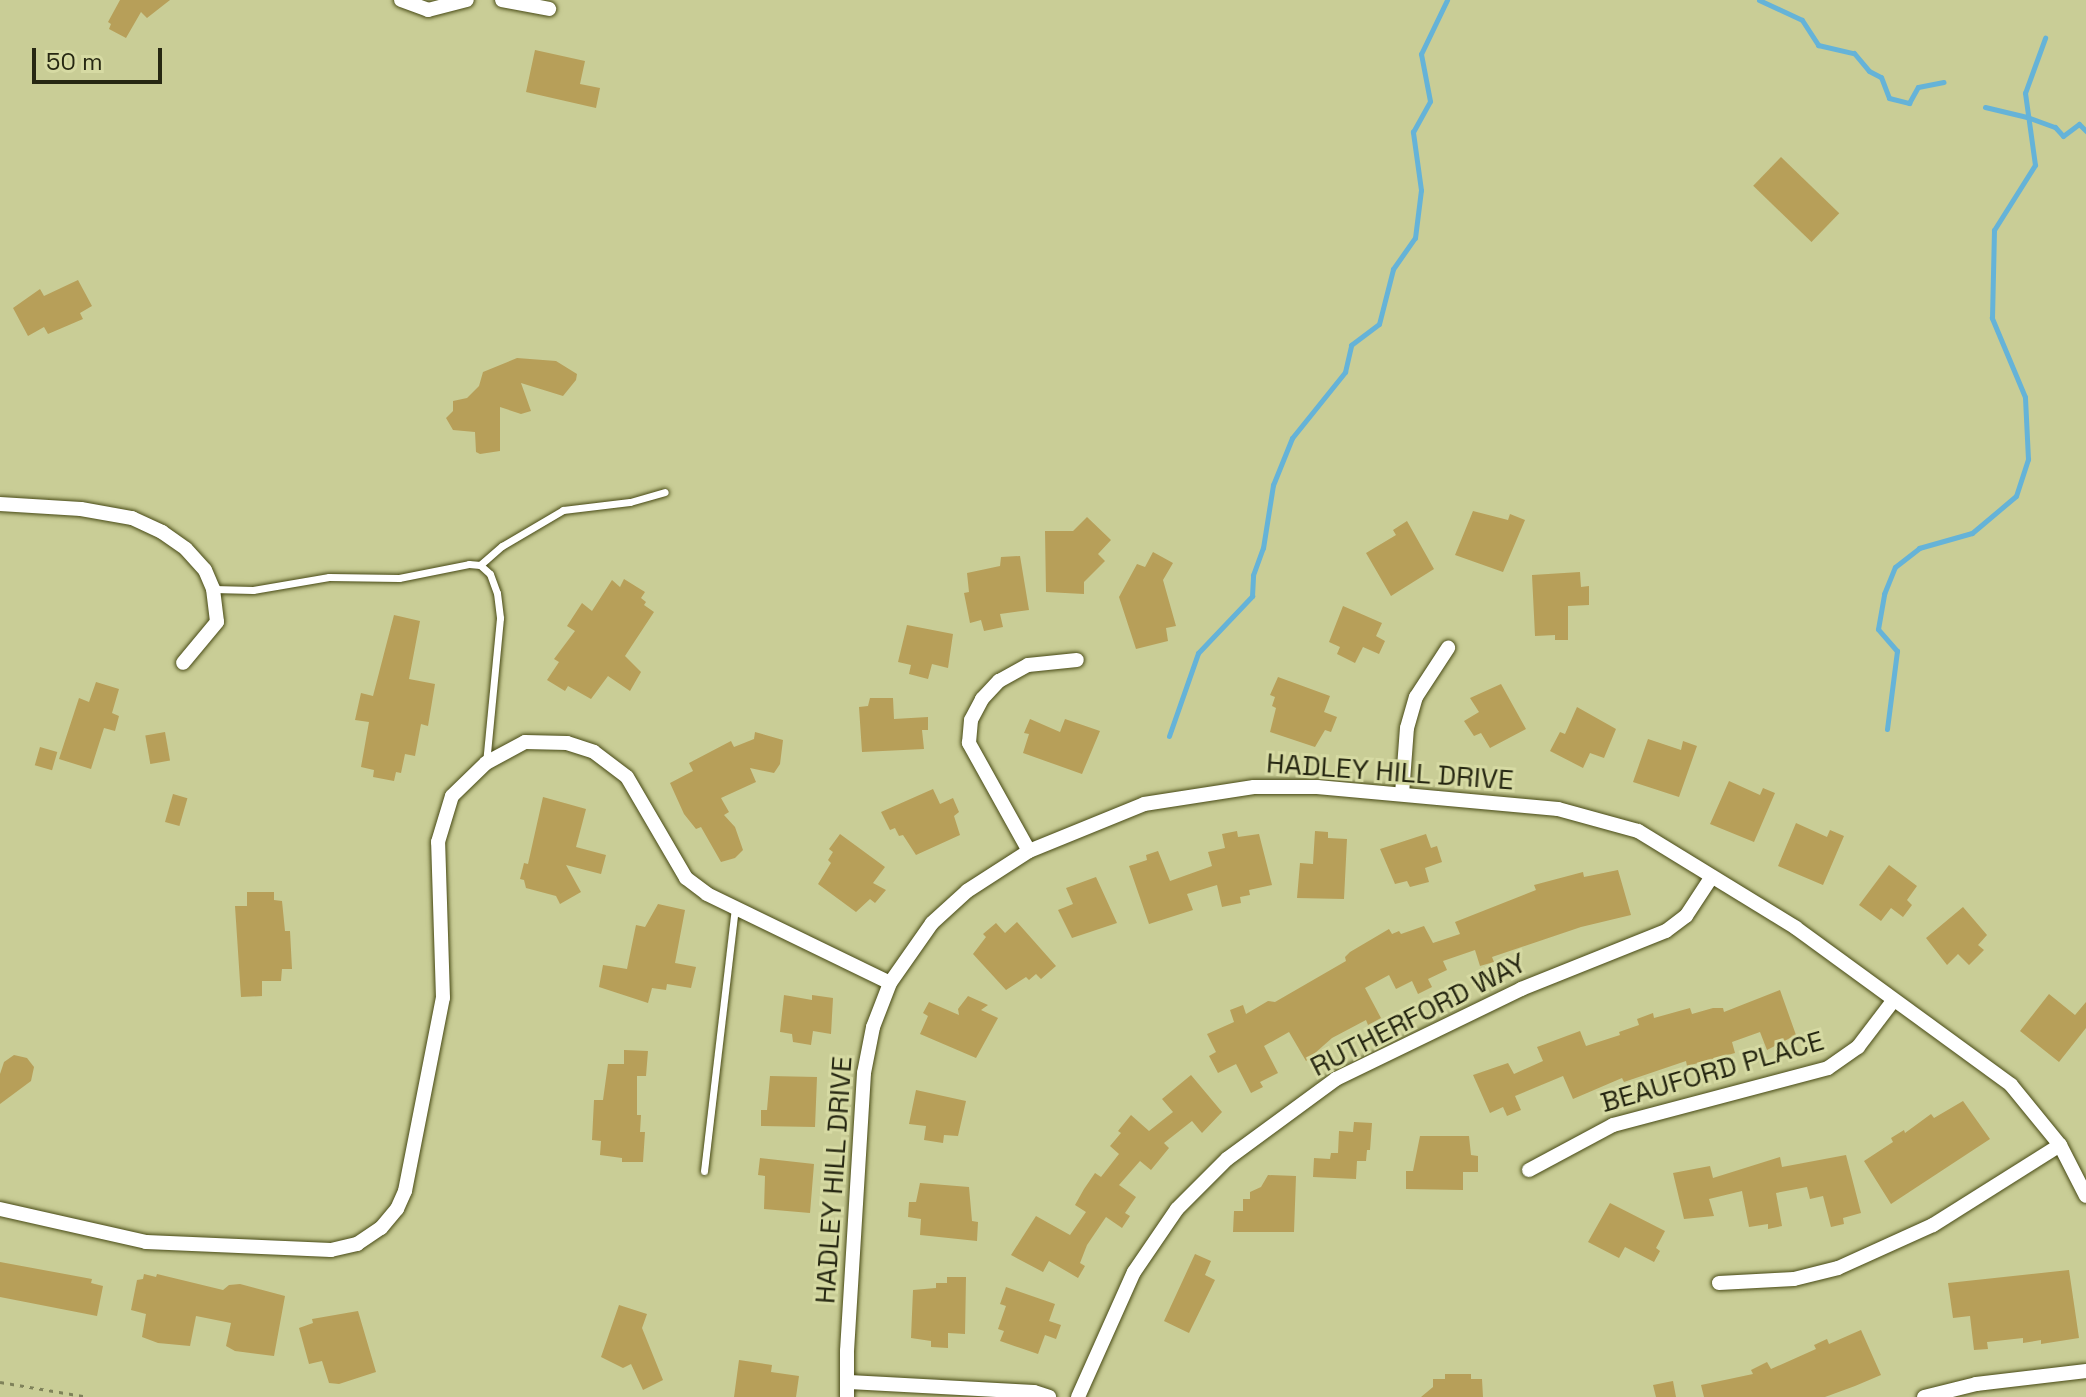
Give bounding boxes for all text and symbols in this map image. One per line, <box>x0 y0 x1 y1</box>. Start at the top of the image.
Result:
scale bar <box>36 32 166 82</box>
text: 50 m <box>46 46 103 77</box>
street label: HADLEY HILL DRIVE <box>1265 746 1515 796</box>
street label: RUTHERFORD WAY <box>1304 945 1532 1083</box>
street label: BEAUFORD PLACE <box>1597 1023 1827 1119</box>
street label: HADLEY HILL DRIVE <box>808 1055 858 1305</box>

